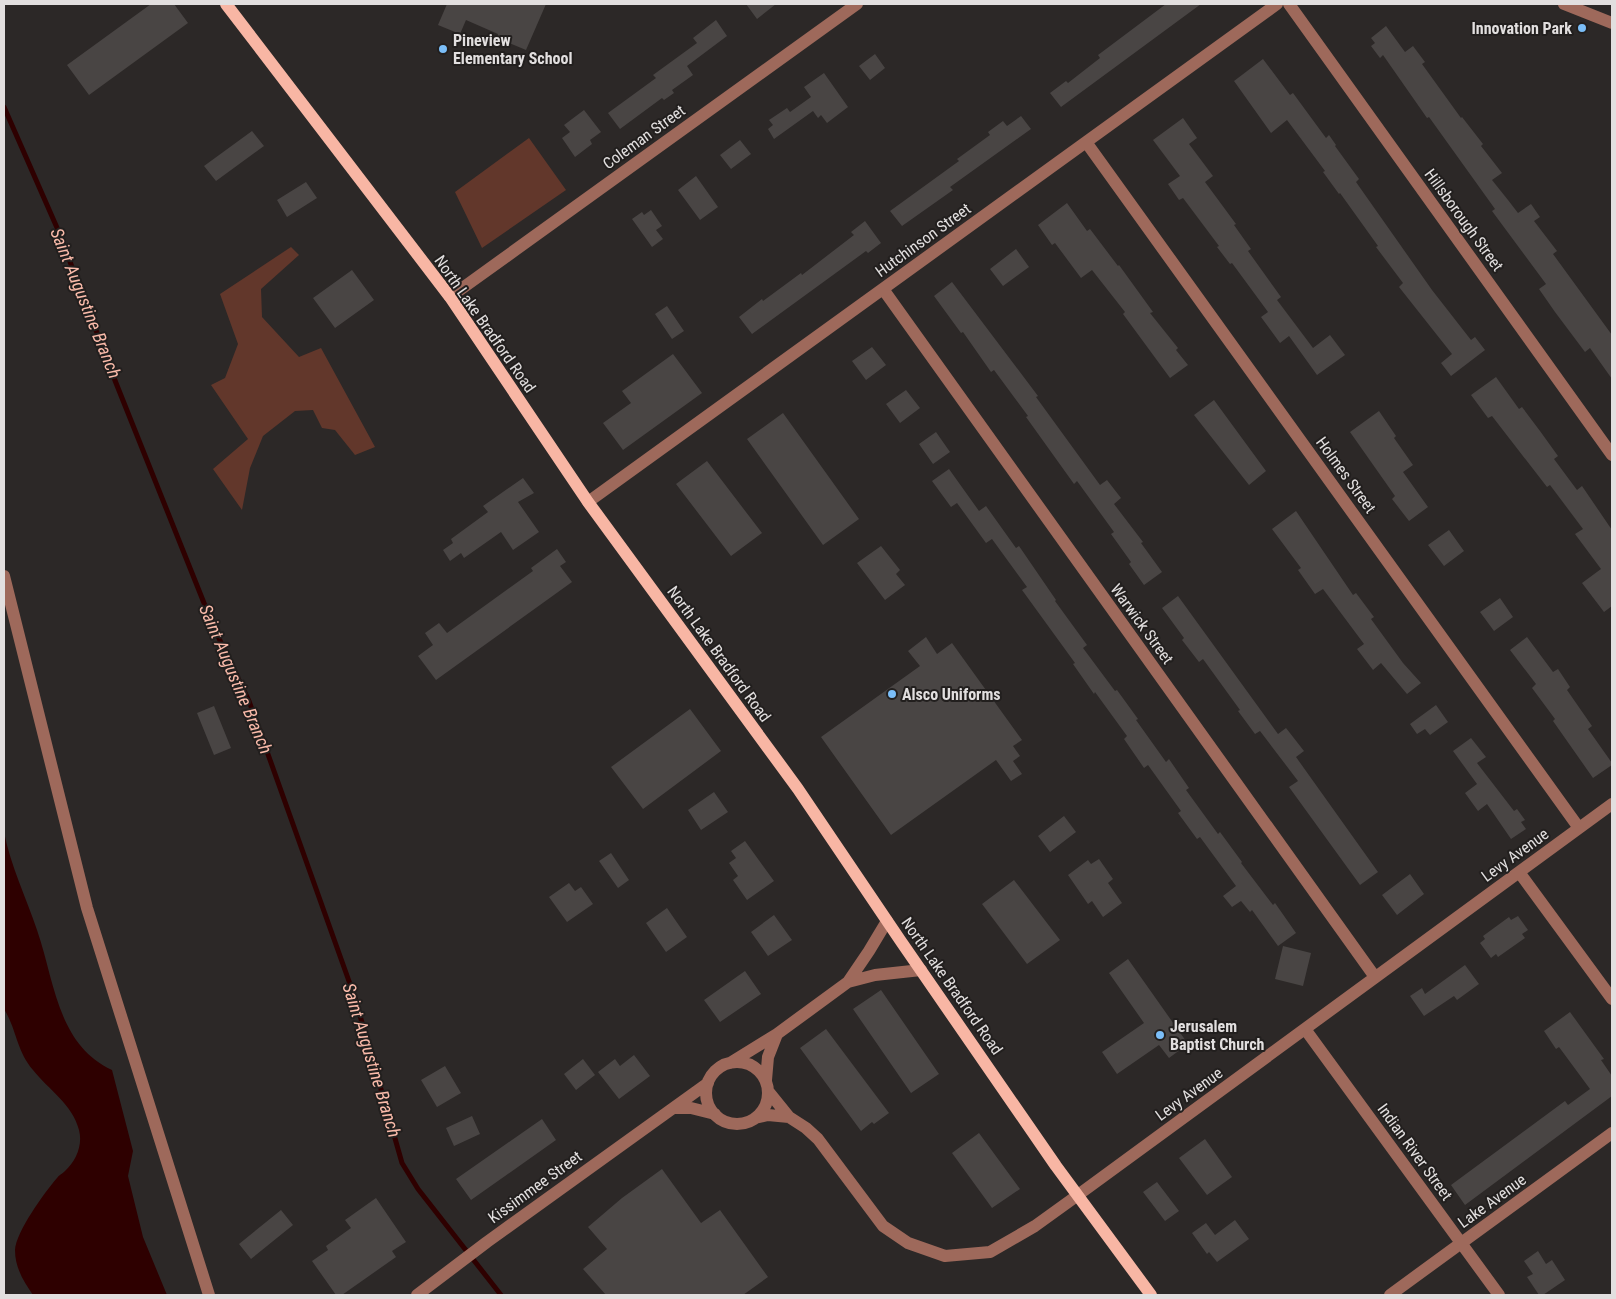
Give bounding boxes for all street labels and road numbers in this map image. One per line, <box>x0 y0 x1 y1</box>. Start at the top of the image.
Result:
street label: Coleman Street <box>599 101 689 173</box>
street label: Hillsborough Street <box>1421 165 1508 275</box>
street label: Hutchinson Street <box>872 199 975 281</box>
street label: North Lake Bradford Road <box>430 252 540 396</box>
street label: Holmes Street <box>1312 433 1380 517</box>
street label: Warwick Street <box>1107 580 1178 668</box>
street label: North Lake Bradford Road <box>663 582 775 726</box>
street label: Levy Avenue <box>1478 824 1552 886</box>
street label: North Lake Bradford Road <box>897 914 1007 1058</box>
street label: Levy Avenue <box>1152 1063 1226 1125</box>
street label: Indian River Street <box>1374 1100 1457 1204</box>
street label: Kissimmee Street <box>485 1147 586 1227</box>
street label: Lake Avenue <box>1454 1170 1530 1232</box>

